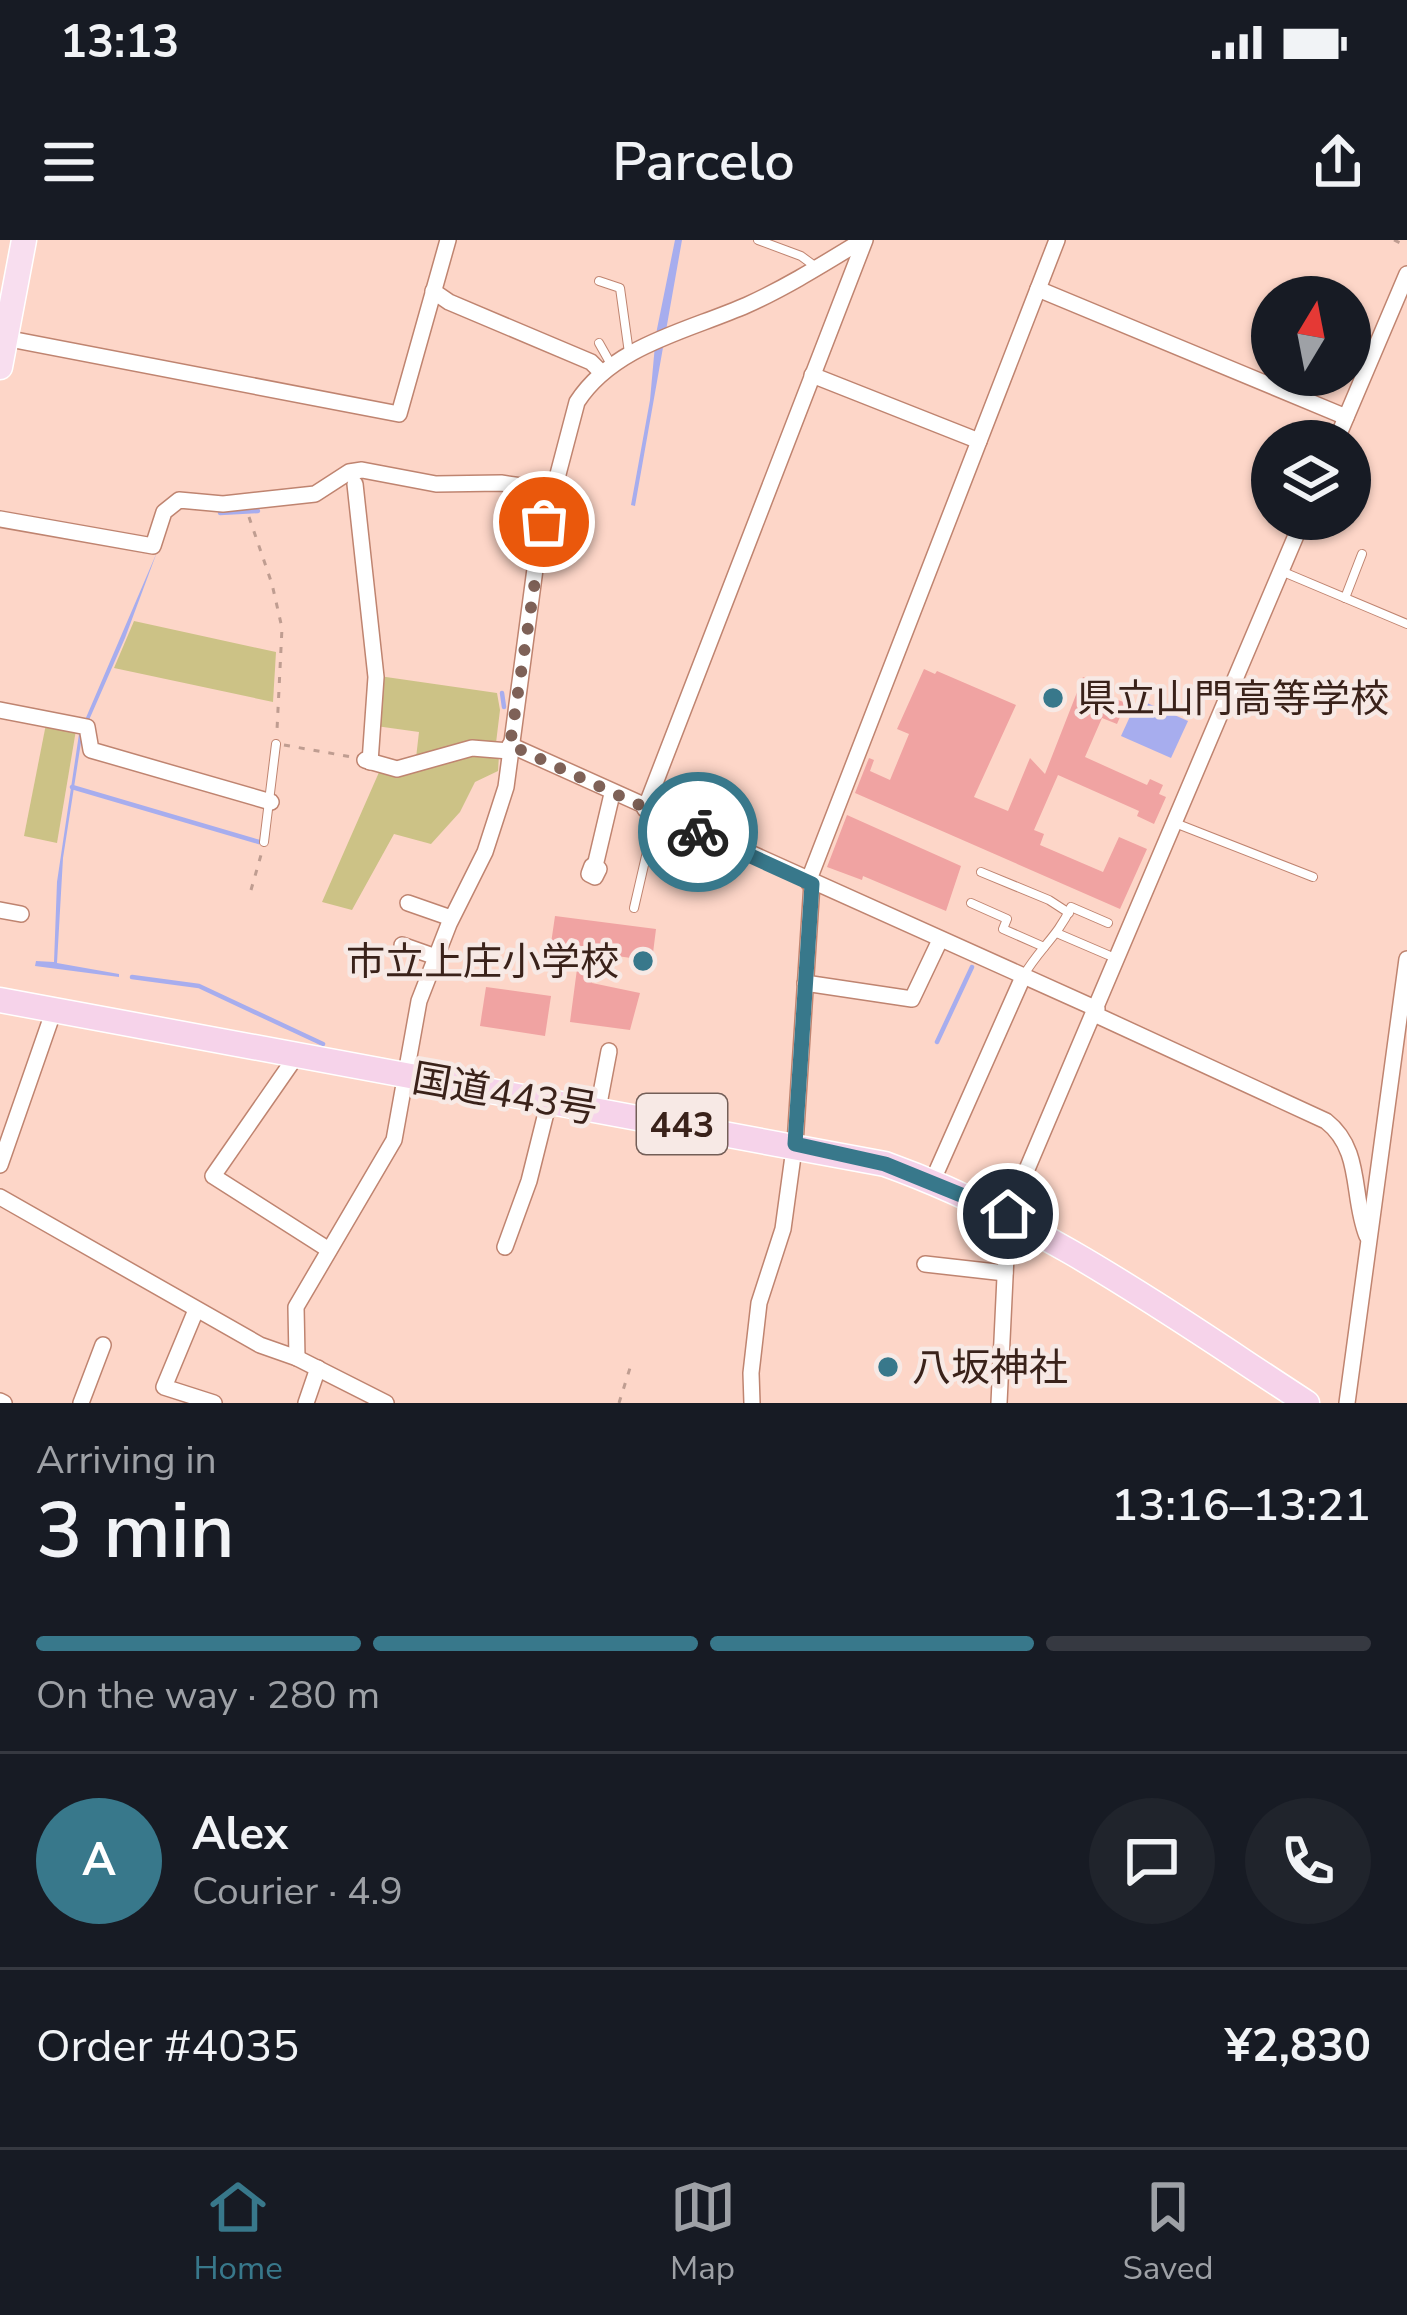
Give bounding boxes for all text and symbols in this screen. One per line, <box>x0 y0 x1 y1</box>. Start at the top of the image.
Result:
text: 13:13 <box>60 12 179 73</box>
text: Parcelo <box>612 125 795 199</box>
icon: menu <box>36 129 102 195</box>
icon: share <box>1305 129 1371 195</box>
north arrow <box>1251 276 1371 396</box>
map controls <box>1251 276 1371 540</box>
button: layers <box>1251 420 1371 540</box>
pin <box>493 471 595 573</box>
icon: bag <box>511 489 577 555</box>
place label: 県立山門高等学校 <box>1077 673 1389 726</box>
marker: 県立山門高等学校 <box>1040 685 1066 711</box>
courier <box>638 772 758 892</box>
icon: bike <box>665 799 731 865</box>
place label: 市立上庄小学校 <box>346 936 619 989</box>
marker: 市立上庄小学校 <box>630 948 656 974</box>
street label: 国道443号 <box>408 1052 602 1137</box>
road number: 443 <box>637 1094 727 1154</box>
pin <box>957 1163 1059 1265</box>
icon: home <box>975 1181 1041 1247</box>
place label: 八坂神社 <box>912 1342 1068 1395</box>
marker: 八坂神社 <box>875 1354 901 1380</box>
text: Arriving in <box>36 1434 217 1487</box>
text: 13:16–13:21 <box>1111 1475 1371 1536</box>
text: 3 min <box>36 1478 235 1585</box>
text: On the way · 280 m <box>36 1669 380 1722</box>
button: chat <box>1089 1798 1215 1924</box>
button: phone <box>1245 1798 1371 1924</box>
text: Alex <box>192 1804 288 1865</box>
text: A <box>82 1830 116 1891</box>
text: Courier · 4.9 <box>192 1865 403 1918</box>
text: Order #4035 <box>36 2016 299 2077</box>
text: ¥2,830 <box>1225 2016 1371 2077</box>
tab: Home <box>193 2174 283 2291</box>
tab: Map <box>670 2174 736 2291</box>
tab: Saved <box>1122 2174 1214 2291</box>

